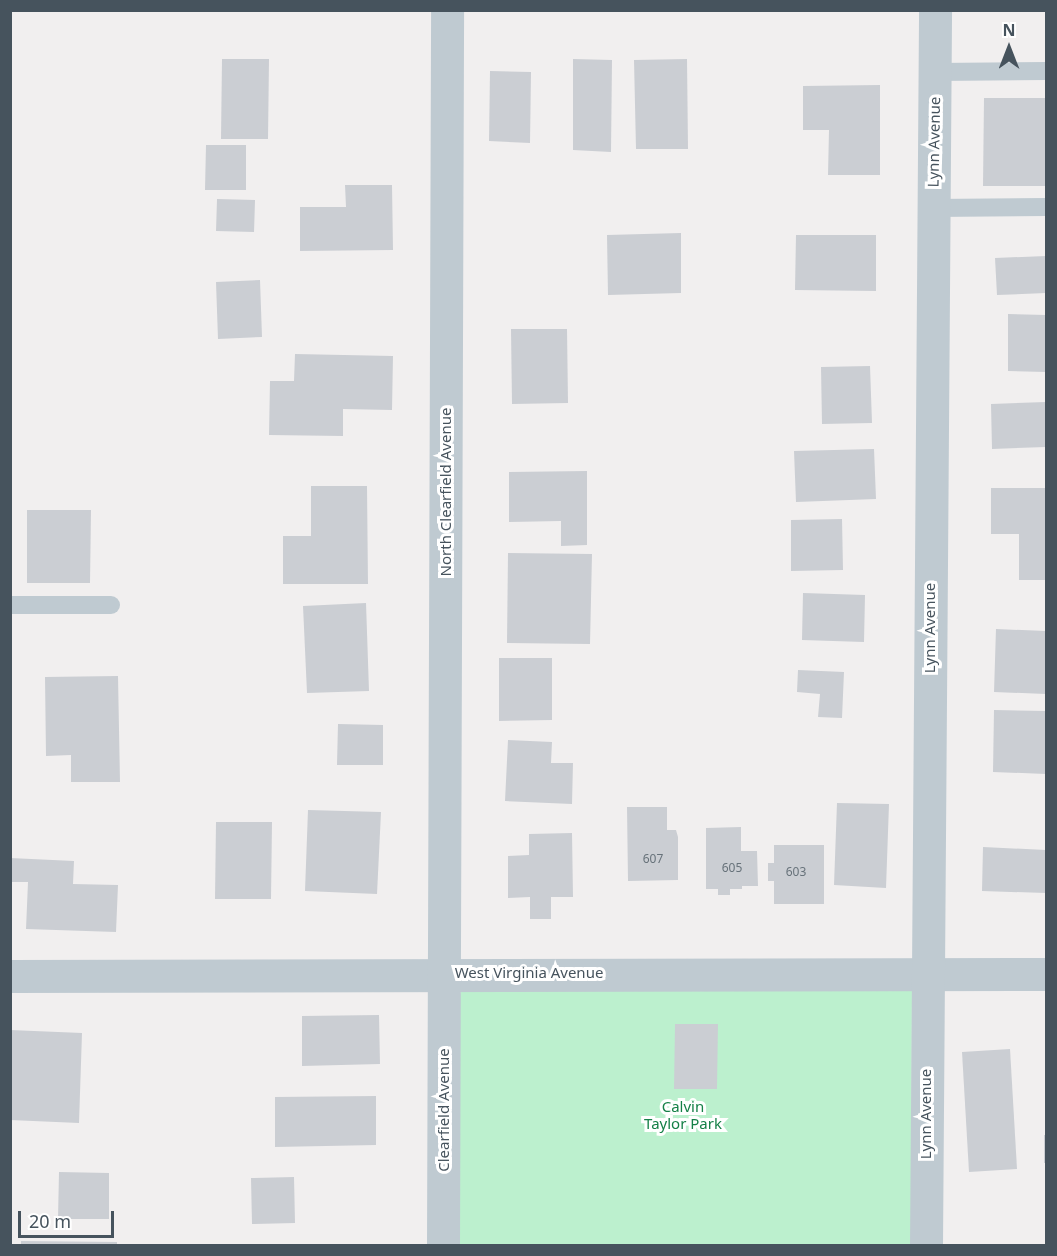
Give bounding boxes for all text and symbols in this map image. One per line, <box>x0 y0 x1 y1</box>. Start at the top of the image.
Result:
north arrow <box>979 18 1039 78</box>
text: N <box>1002 19 1016 41</box>
street label: Lynn Avenue <box>924 97 944 187</box>
street label: North Clearfield Avenue <box>437 408 455 576</box>
street label: Lynn Avenue <box>921 583 939 673</box>
house number: 607 <box>643 852 663 866</box>
house number: 605 <box>722 861 742 875</box>
house number: 603 <box>786 865 806 879</box>
street label: West Virginia Avenue <box>455 964 603 982</box>
street label: Clearfield Avenue <box>435 1048 453 1172</box>
street label: Lynn Avenue <box>917 1069 935 1159</box>
park label: Calvin Taylor Park <box>644 1097 722 1132</box>
scale bar <box>21 1199 117 1237</box>
text: 20 m <box>29 1209 71 1233</box>

